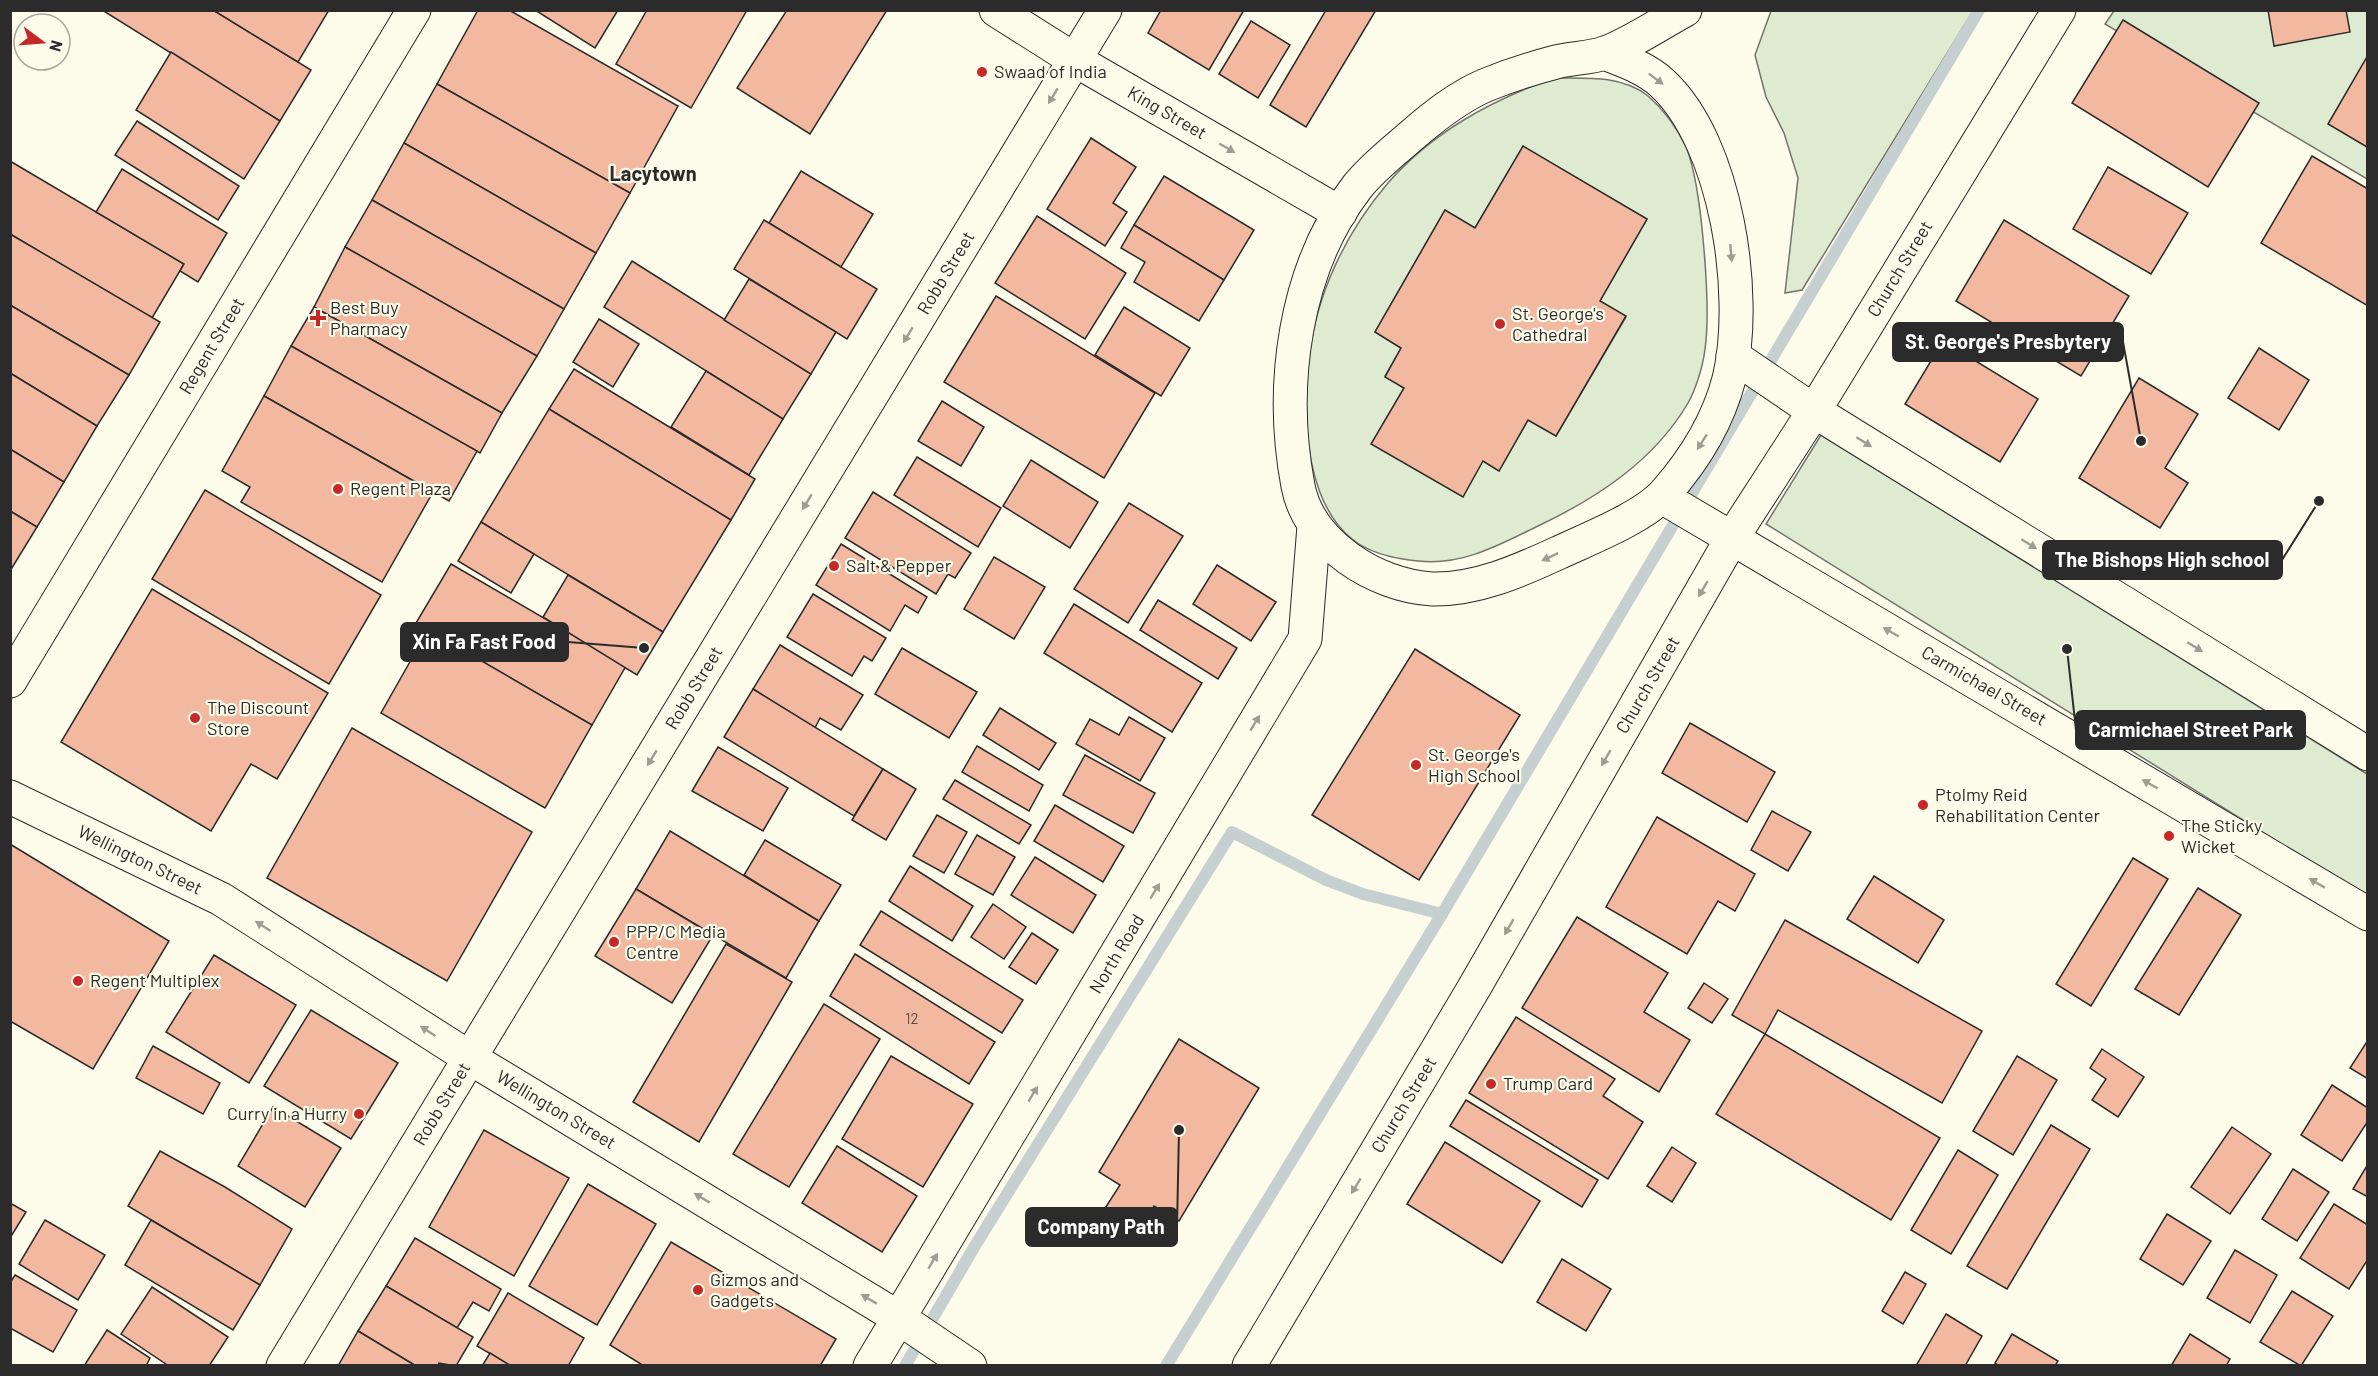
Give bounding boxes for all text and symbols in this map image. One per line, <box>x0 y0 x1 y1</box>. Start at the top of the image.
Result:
north arrow <box>12 12 72 72</box>
text: N <box>46 39 67 54</box>
place label: Swaad of India <box>994 60 1107 82</box>
marker: Swaad of India <box>975 65 989 79</box>
one-way arrow <box>1648 73 1664 86</box>
street label: King Street <box>1124 81 1211 144</box>
one-way arrow <box>1048 88 1059 104</box>
one-way arrow <box>1219 143 1236 153</box>
district label: Lacytown <box>609 161 697 185</box>
street label: Church Street <box>1862 216 1937 321</box>
street label: Robb Street <box>912 227 979 318</box>
one-way arrow <box>1726 244 1736 263</box>
street label: Regent Street <box>174 293 249 398</box>
place label: Best Buy Pharmacy <box>330 296 408 339</box>
place label: St. George's Cathedral <box>1512 302 1604 345</box>
marker: Best Buy Pharmacy <box>311 311 325 325</box>
marker: St. George's Cathedral <box>1493 317 1507 331</box>
callout: St. George's Presbytery <box>1893 323 2123 361</box>
one-way arrow <box>903 327 914 343</box>
text: St. George's Presbytery <box>1905 329 2111 353</box>
one-way arrow <box>1697 434 1708 450</box>
one-way arrow <box>1856 436 1872 447</box>
place label: Regent Plaza <box>350 477 451 499</box>
marker: Regent Plaza <box>331 482 345 496</box>
one-way arrow <box>802 494 813 510</box>
one-way arrow <box>2021 539 2038 550</box>
callout: The Bishops High school <box>2043 541 2282 579</box>
text: The Bishops High school <box>2055 547 2270 571</box>
one-way arrow <box>1542 552 1559 561</box>
place label: Salt & Pepper <box>846 554 952 576</box>
marker: Salt & Pepper <box>827 559 841 573</box>
one-way arrow <box>1698 581 1708 598</box>
callout: Xin Fa Fast Food <box>401 623 568 661</box>
one-way arrow <box>1882 627 1899 637</box>
text: Xin Fa Fast Food <box>412 629 556 653</box>
street label: Church Street <box>1610 632 1684 737</box>
street label: Carmichael Street <box>1918 640 2051 730</box>
street label: Robb Street <box>660 642 727 733</box>
one-way arrow <box>2187 642 2203 653</box>
place label: The Discount Store <box>207 696 309 739</box>
marker: The Discount Store <box>188 711 202 725</box>
callout: Carmichael Street Park <box>2076 711 2305 749</box>
one-way arrow <box>1250 714 1260 731</box>
text: Carmichael Street Park <box>2089 717 2294 741</box>
place label: St. George's High School <box>1428 743 1521 786</box>
one-way arrow <box>646 750 657 766</box>
one-way arrow <box>1600 750 1611 766</box>
marker: St. George's High School <box>1409 758 1423 772</box>
one-way arrow <box>2142 778 2158 789</box>
place label: Ptolmy Reid Rehabilitation Center <box>1935 783 2101 826</box>
marker: Ptolmy Reid Rehabilitation Center <box>1916 798 1930 812</box>
place label: The Sticky Wicket <box>2181 814 2262 857</box>
street label: Wellington Street <box>75 820 206 899</box>
marker: The Sticky Wicket <box>2162 829 2176 843</box>
one-way arrow <box>2309 878 2325 889</box>
one-way arrow <box>1149 883 1160 899</box>
street label: North Road <box>1084 910 1148 997</box>
one-way arrow <box>1503 919 1514 935</box>
one-way arrow <box>256 920 272 932</box>
place label: PPP/C Media Centre <box>626 920 726 963</box>
marker: PPP/C Media Centre <box>607 935 621 949</box>
place label: Regent Multiplex <box>90 969 220 991</box>
marker: Regent Multiplex <box>71 974 85 988</box>
house number: 12 <box>905 1009 919 1027</box>
one-way arrow <box>420 1025 436 1037</box>
street label: Church Street <box>1366 1052 1441 1157</box>
street label: Robb Street <box>408 1058 475 1149</box>
street label: Wellington Street <box>493 1065 620 1153</box>
place label: Trump Card <box>1503 1072 1593 1094</box>
marker: Trump Card <box>1484 1077 1498 1091</box>
one-way arrow <box>1028 1085 1038 1102</box>
place label: Curry in a Hurry <box>227 1102 347 1124</box>
marker: Curry in a Hurry <box>352 1107 366 1121</box>
one-way arrow <box>1351 1178 1361 1195</box>
one-way arrow <box>694 1193 710 1204</box>
callout: Company Path <box>1026 1208 1177 1246</box>
text: Company Path <box>1037 1214 1165 1238</box>
one-way arrow <box>928 1252 938 1269</box>
place label: Gizmos and Gadgets <box>710 1268 799 1311</box>
marker: Gizmos and Gadgets <box>691 1283 705 1297</box>
one-way arrow <box>861 1294 877 1305</box>

